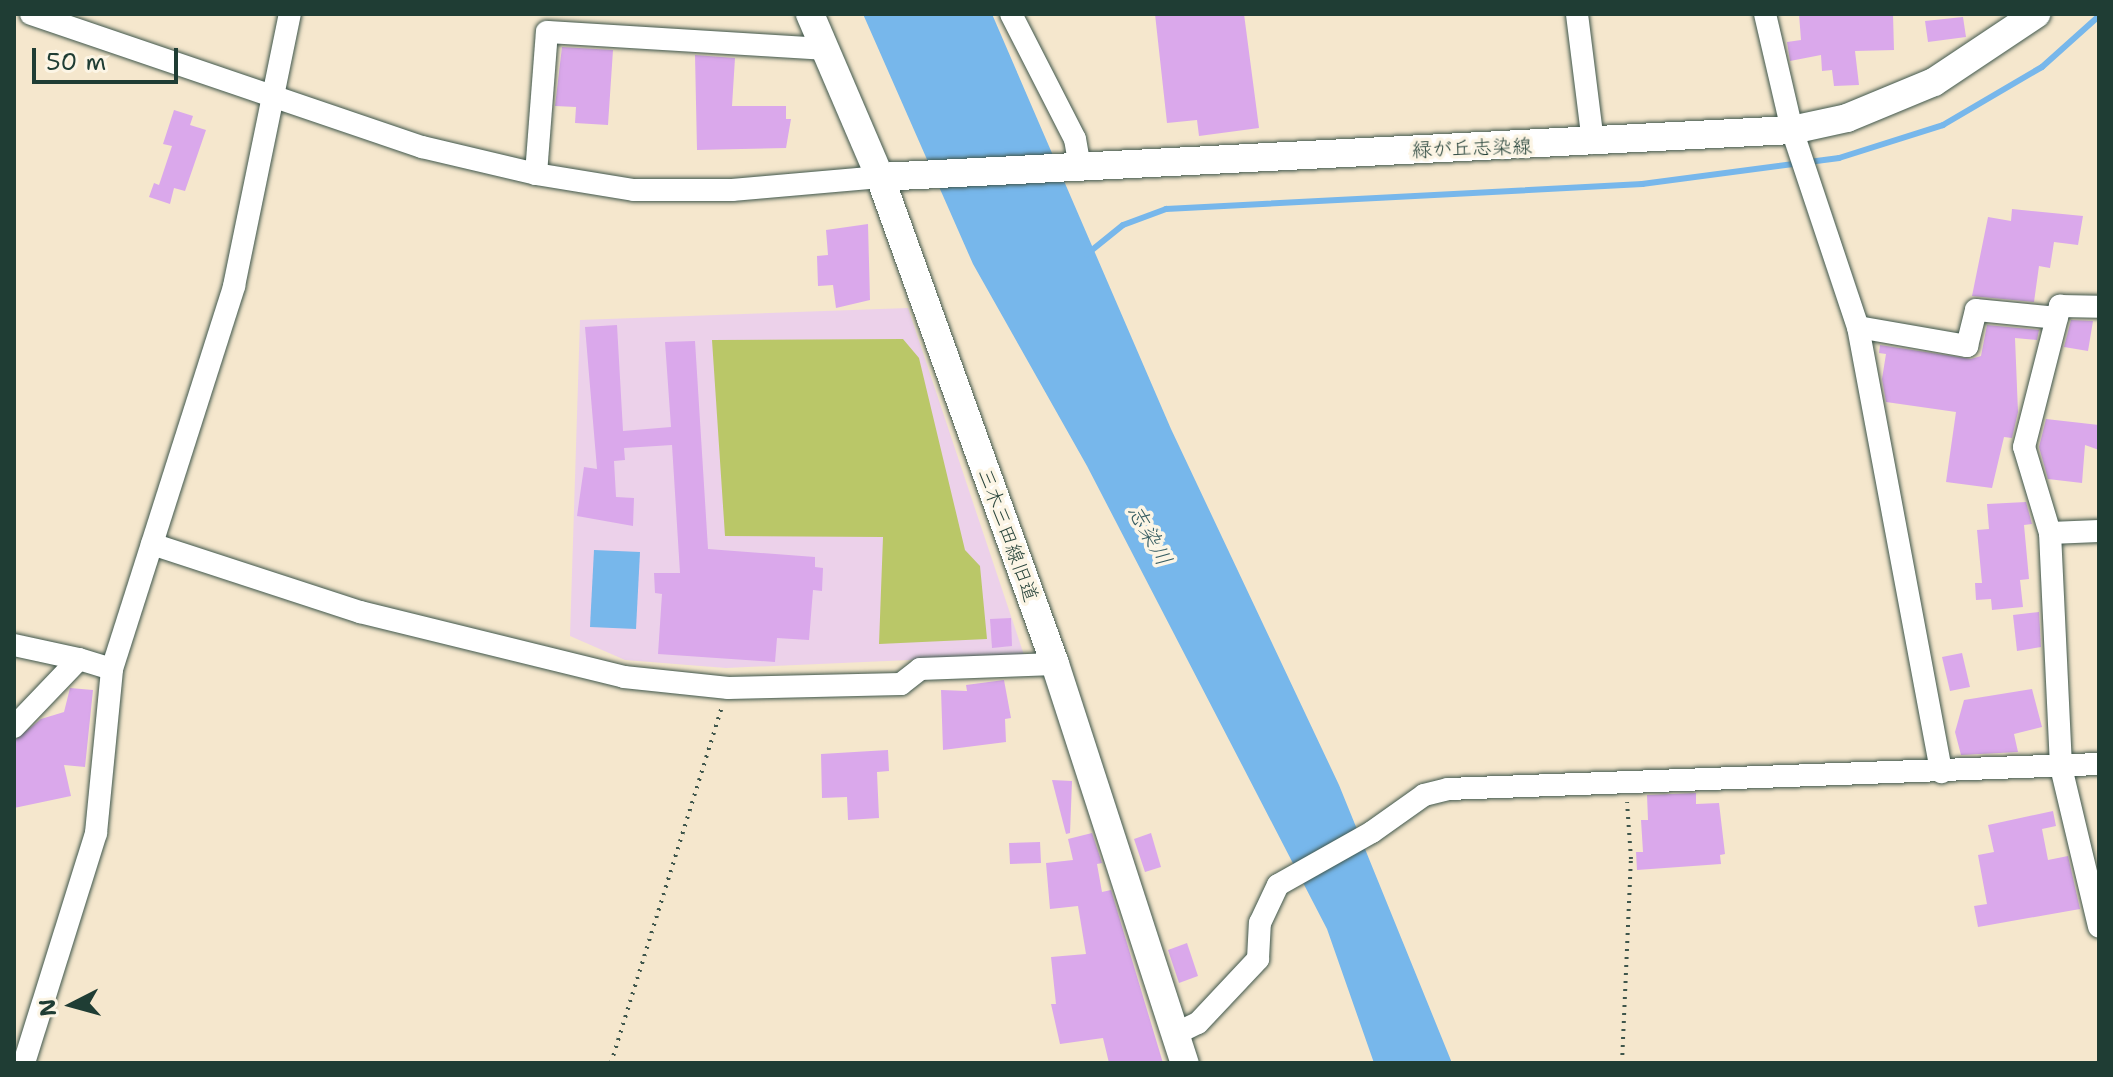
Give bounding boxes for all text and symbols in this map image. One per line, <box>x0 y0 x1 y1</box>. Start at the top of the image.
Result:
scale bar <box>36 32 182 82</box>
text: 50 m <box>46 46 106 78</box>
street label: 緑が丘志染線 <box>1412 134 1532 162</box>
street label: 三木三田線旧道 <box>973 465 1043 605</box>
water label: 志染川 <box>1122 500 1178 570</box>
north arrow <box>32 965 112 1045</box>
text: N <box>32 997 63 1018</box>

